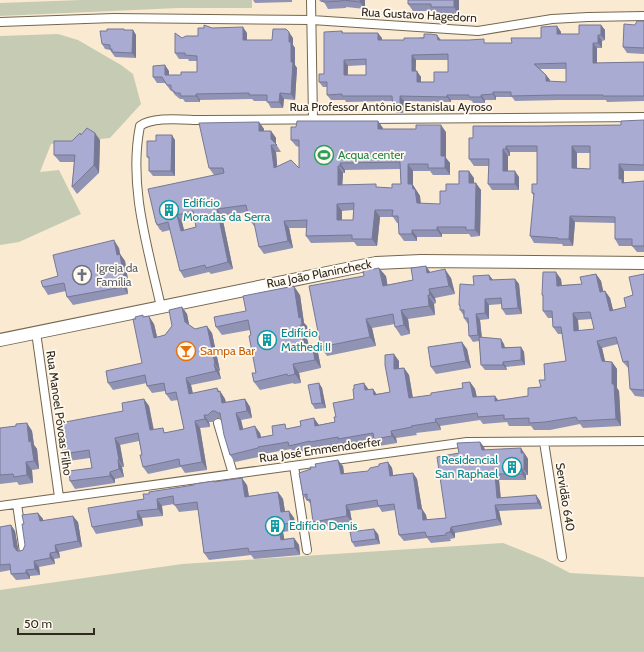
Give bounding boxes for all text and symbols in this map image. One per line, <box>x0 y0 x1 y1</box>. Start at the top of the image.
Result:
street label: Rua Gustavo Hagedorn <box>361 4 478 25</box>
street label: Rua Professor Antônio Estanislau Ayroso <box>290 99 493 114</box>
sports icon: Acqua center <box>313 144 335 166</box>
place label: Acqua center <box>338 147 404 162</box>
place label: Edifício Moradas da Serra <box>183 195 271 224</box>
building icon: Edifício Moradas da Serra <box>158 199 180 221</box>
street label: Rua João Planincheck <box>265 256 373 291</box>
place label: Igreja da Família <box>96 260 138 289</box>
church icon: Igreja da Família <box>71 264 93 286</box>
place label: Edifício Mathedi II <box>281 325 331 354</box>
building icon: Edifício Mathedi II <box>256 329 278 351</box>
bar icon: Sampa Bar <box>175 340 197 362</box>
place label: Sampa Bar <box>200 343 255 358</box>
street label: Rua Manoel Póvoas Filho <box>43 350 76 477</box>
street label: Rua José Emmendoerfer <box>258 434 382 465</box>
place label: Residencial San Raphael <box>435 452 498 481</box>
building icon: Residencial San Raphael <box>501 456 523 478</box>
street label: Servidão 640 <box>553 462 578 532</box>
building icon: Edifício Denis <box>264 515 286 537</box>
place label: Edifício Denis <box>289 518 358 533</box>
scale bar <box>18 610 94 636</box>
text: 50 m <box>24 616 52 631</box>

